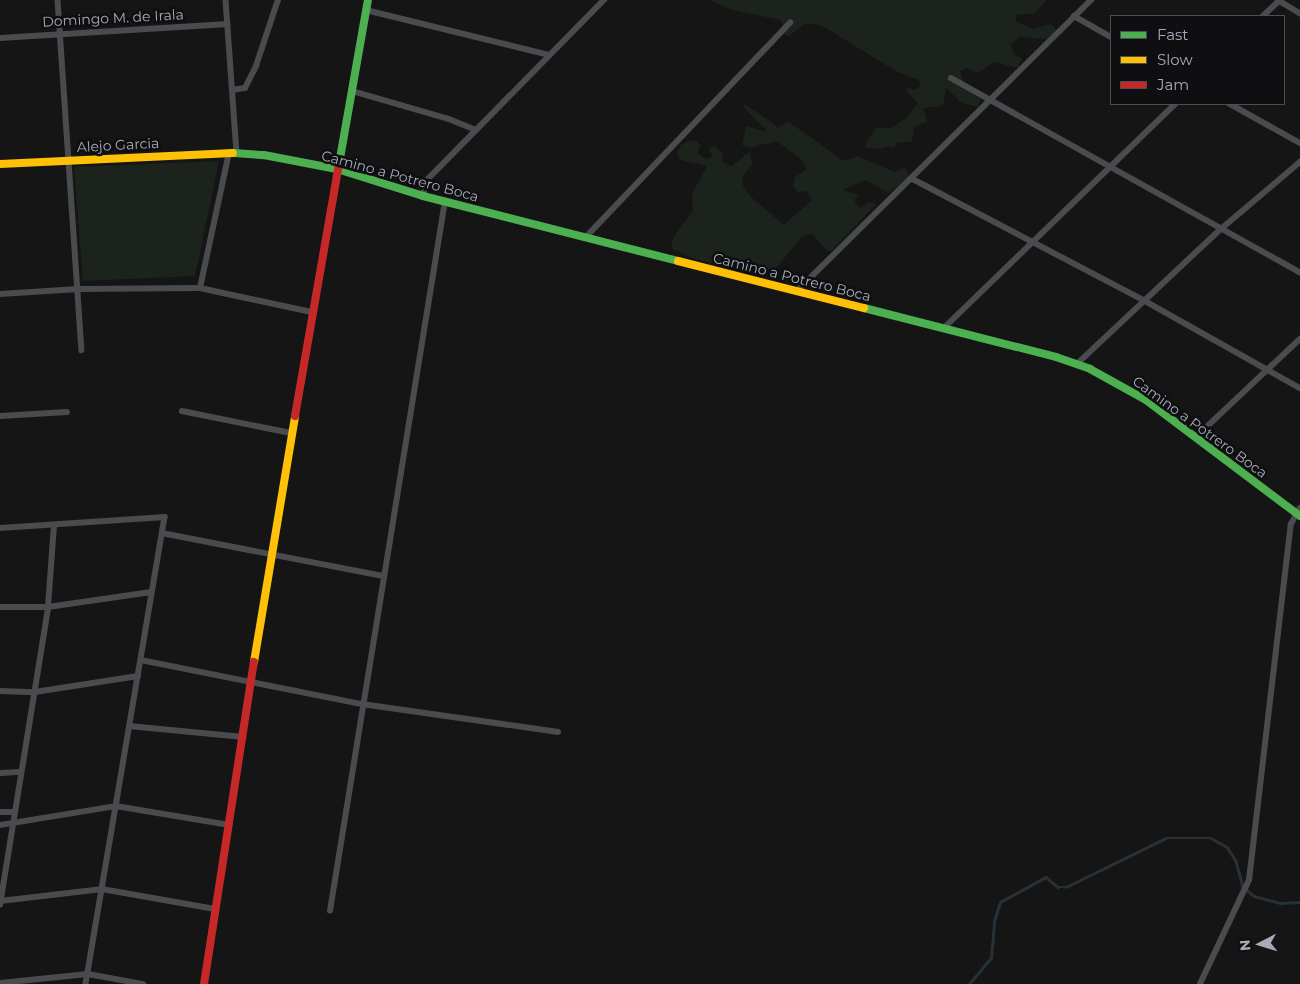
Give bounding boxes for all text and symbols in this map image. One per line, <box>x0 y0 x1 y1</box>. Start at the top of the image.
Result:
street label: Domingo M. de Irala <box>42 6 184 30</box>
legend <box>1110 15 1285 105</box>
text: Fast <box>1157 25 1188 44</box>
text: Slow <box>1157 50 1193 69</box>
text: Jam <box>1157 75 1189 94</box>
street label: Alejo Garcia <box>76 134 160 156</box>
street label: Camino a Potrero Boca <box>320 147 480 205</box>
street label: Camino a Potrero Boca <box>711 249 873 305</box>
street label: Camino a Potrero Boca <box>1129 373 1271 481</box>
north arrow <box>1235 919 1285 969</box>
text: N <box>1236 939 1255 952</box>

